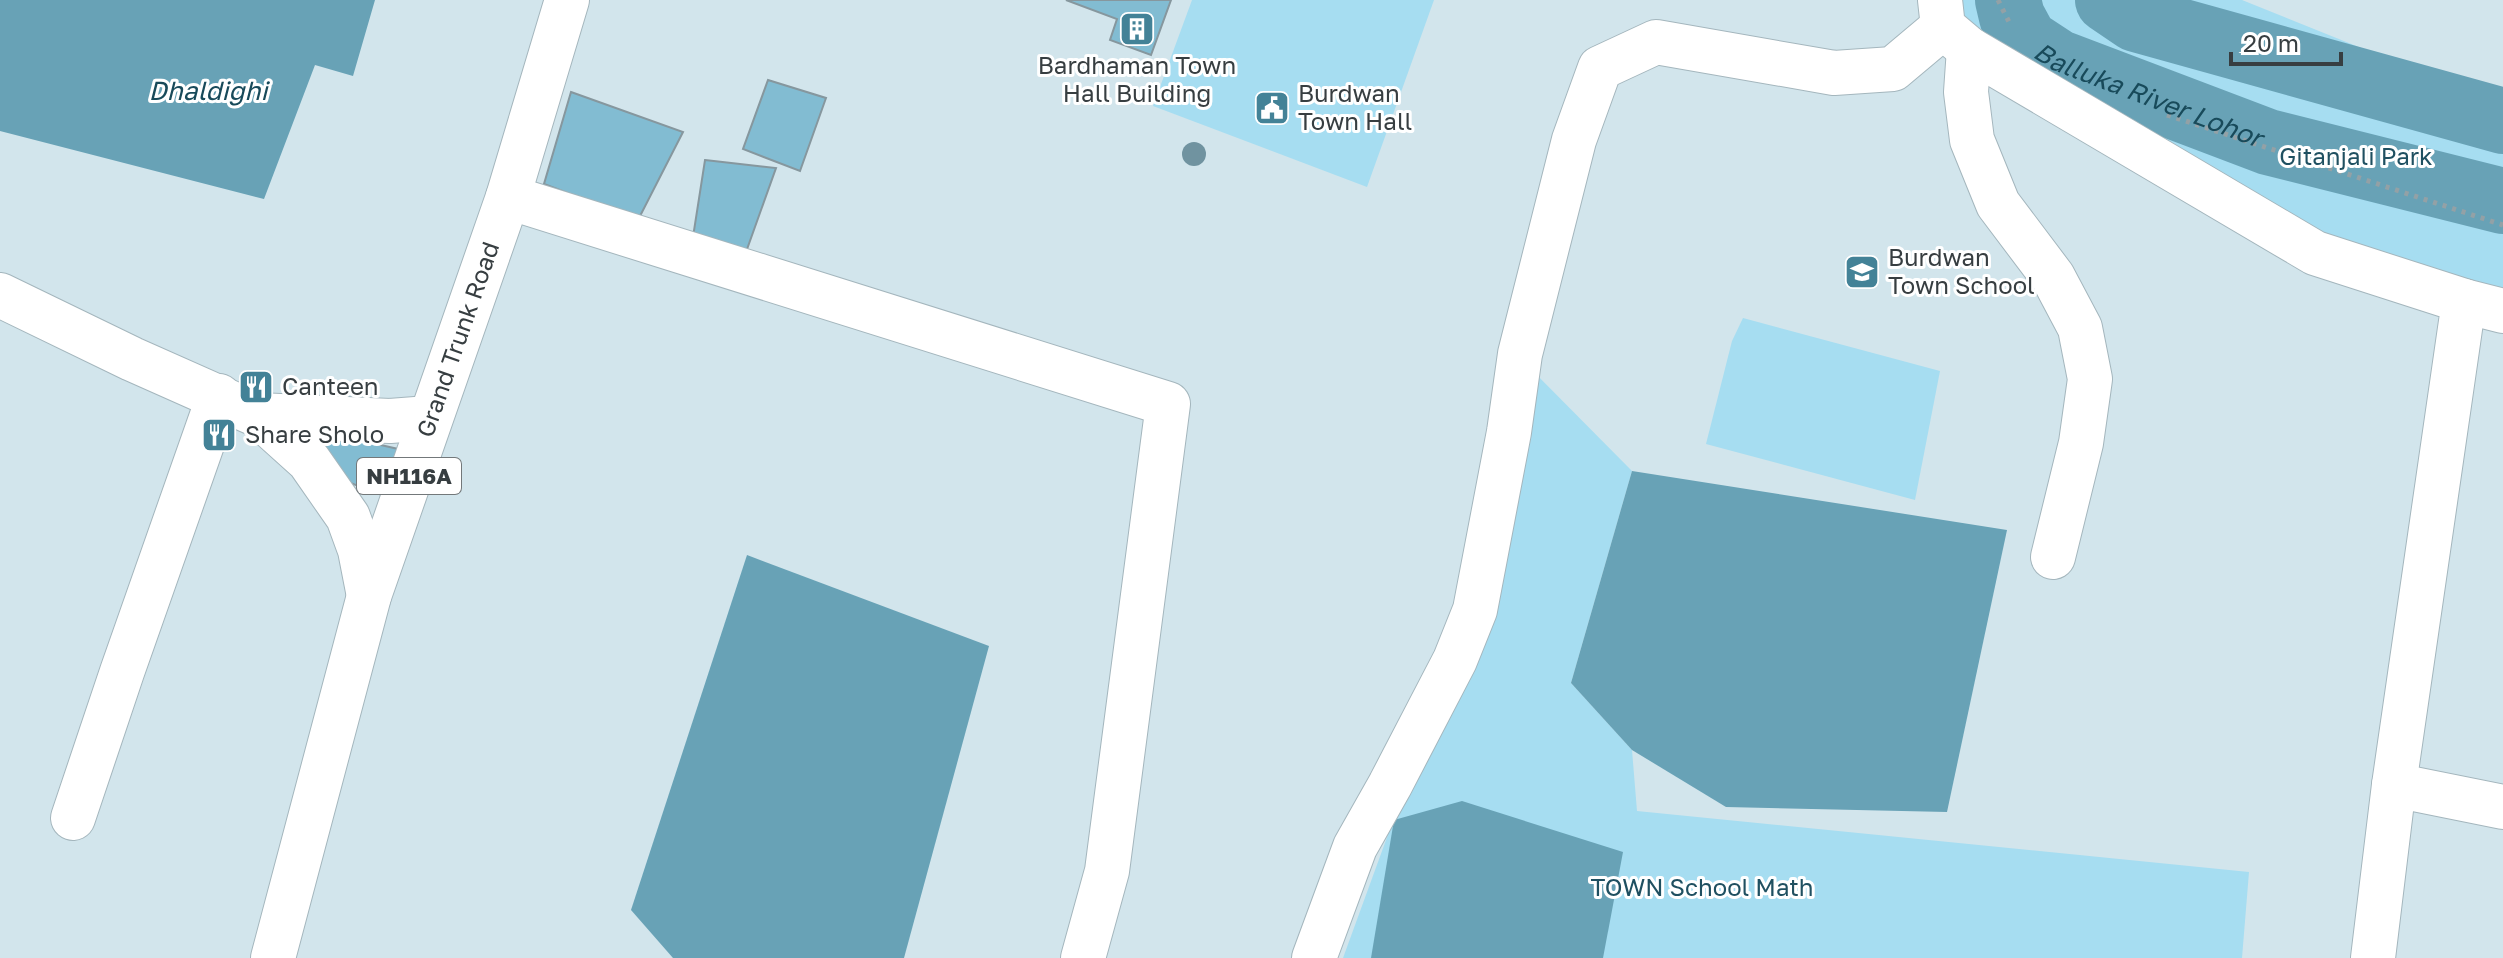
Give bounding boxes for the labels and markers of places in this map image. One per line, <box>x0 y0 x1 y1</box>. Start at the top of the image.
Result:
building icon: Bardhaman Town Hall Building <box>1118 10 1156 48</box>
place label: Bardhaman Town Hall Building <box>1038 50 1236 107</box>
place label: Burdwan Town Hall <box>1298 78 1412 135</box>
public building icon: Burdwan Town Hall <box>1253 89 1291 127</box>
place label: Burdwan Town School <box>1888 242 2035 299</box>
school or university icon: Burdwan Town School <box>1843 253 1881 291</box>
restaurant icon: Canteen <box>237 368 275 406</box>
place label: Canteen <box>282 371 379 400</box>
restaurant icon: Share Sholo <box>200 416 238 454</box>
place label: Share Sholo <box>245 419 384 448</box>

